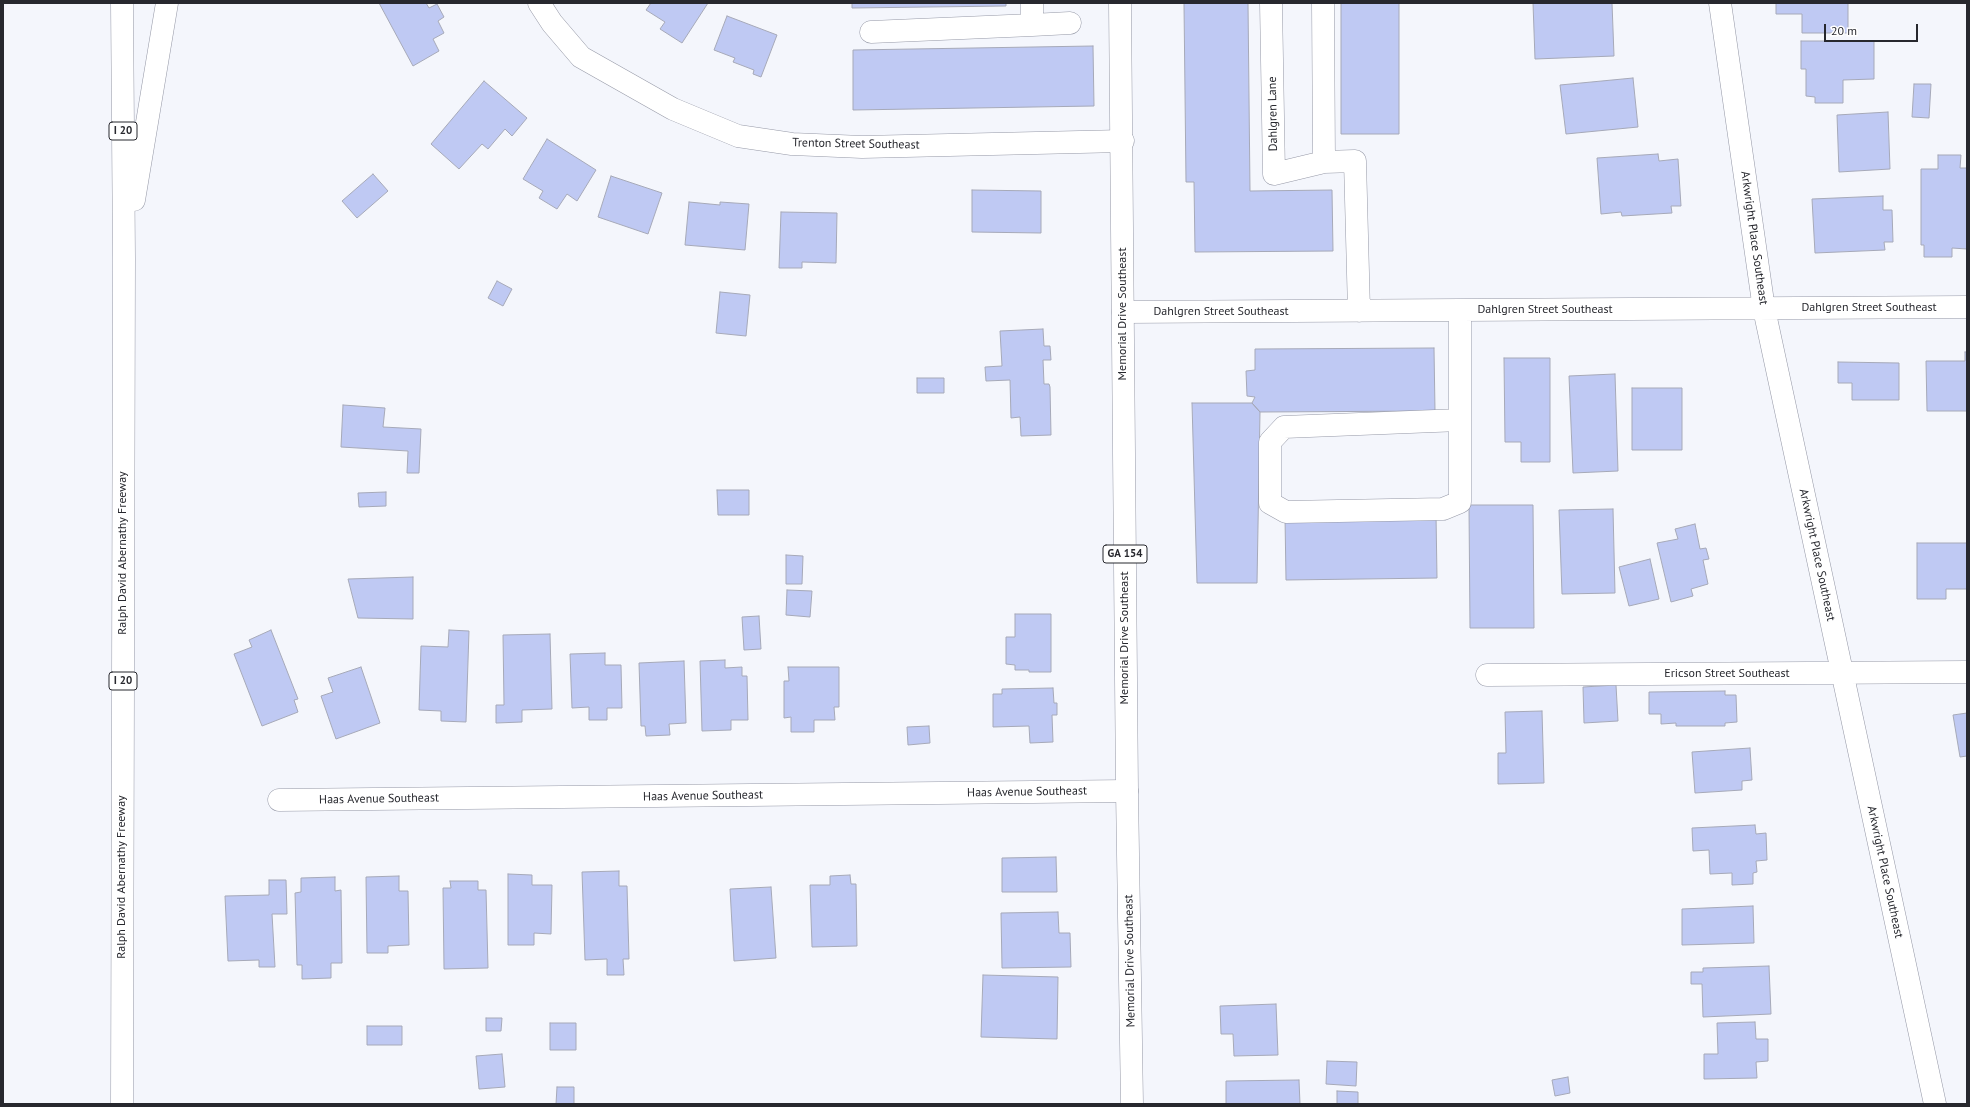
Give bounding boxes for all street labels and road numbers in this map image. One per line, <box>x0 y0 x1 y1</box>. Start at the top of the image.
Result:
street label: Dahlgren Lane <box>1265 76 1281 152</box>
road number: I 20 <box>109 122 137 140</box>
street label: Trenton Street Southeast <box>792 136 920 152</box>
street label: Arkwright Place Southeast <box>1737 170 1771 306</box>
street label: Memorial Drive Southeast <box>1116 248 1130 380</box>
street label: Dahlgren Street Southeast <box>1801 301 1937 315</box>
street label: Dahlgren Street Southeast <box>1477 303 1613 317</box>
street label: Dahlgren Street Southeast <box>1153 305 1289 319</box>
street label: Ralph David Abernathy Freeway <box>116 471 130 635</box>
street label: Arkwright Place Southeast <box>1796 488 1838 622</box>
road number: GA 154 <box>1103 545 1147 563</box>
street label: Memorial Drive Southeast <box>1118 572 1132 704</box>
street label: Ericson Street Southeast <box>1664 667 1790 681</box>
road number: I 20 <box>109 672 137 690</box>
street label: Haas Avenue Southeast <box>967 784 1087 800</box>
street label: Haas Avenue Southeast <box>643 788 763 804</box>
street label: Haas Avenue Southeast <box>319 791 439 807</box>
street label: Ralph David Abernathy Freeway <box>115 795 129 959</box>
street label: Arkwright Place Southeast <box>1864 805 1906 939</box>
street label: Memorial Drive Southeast <box>1122 894 1138 1028</box>

